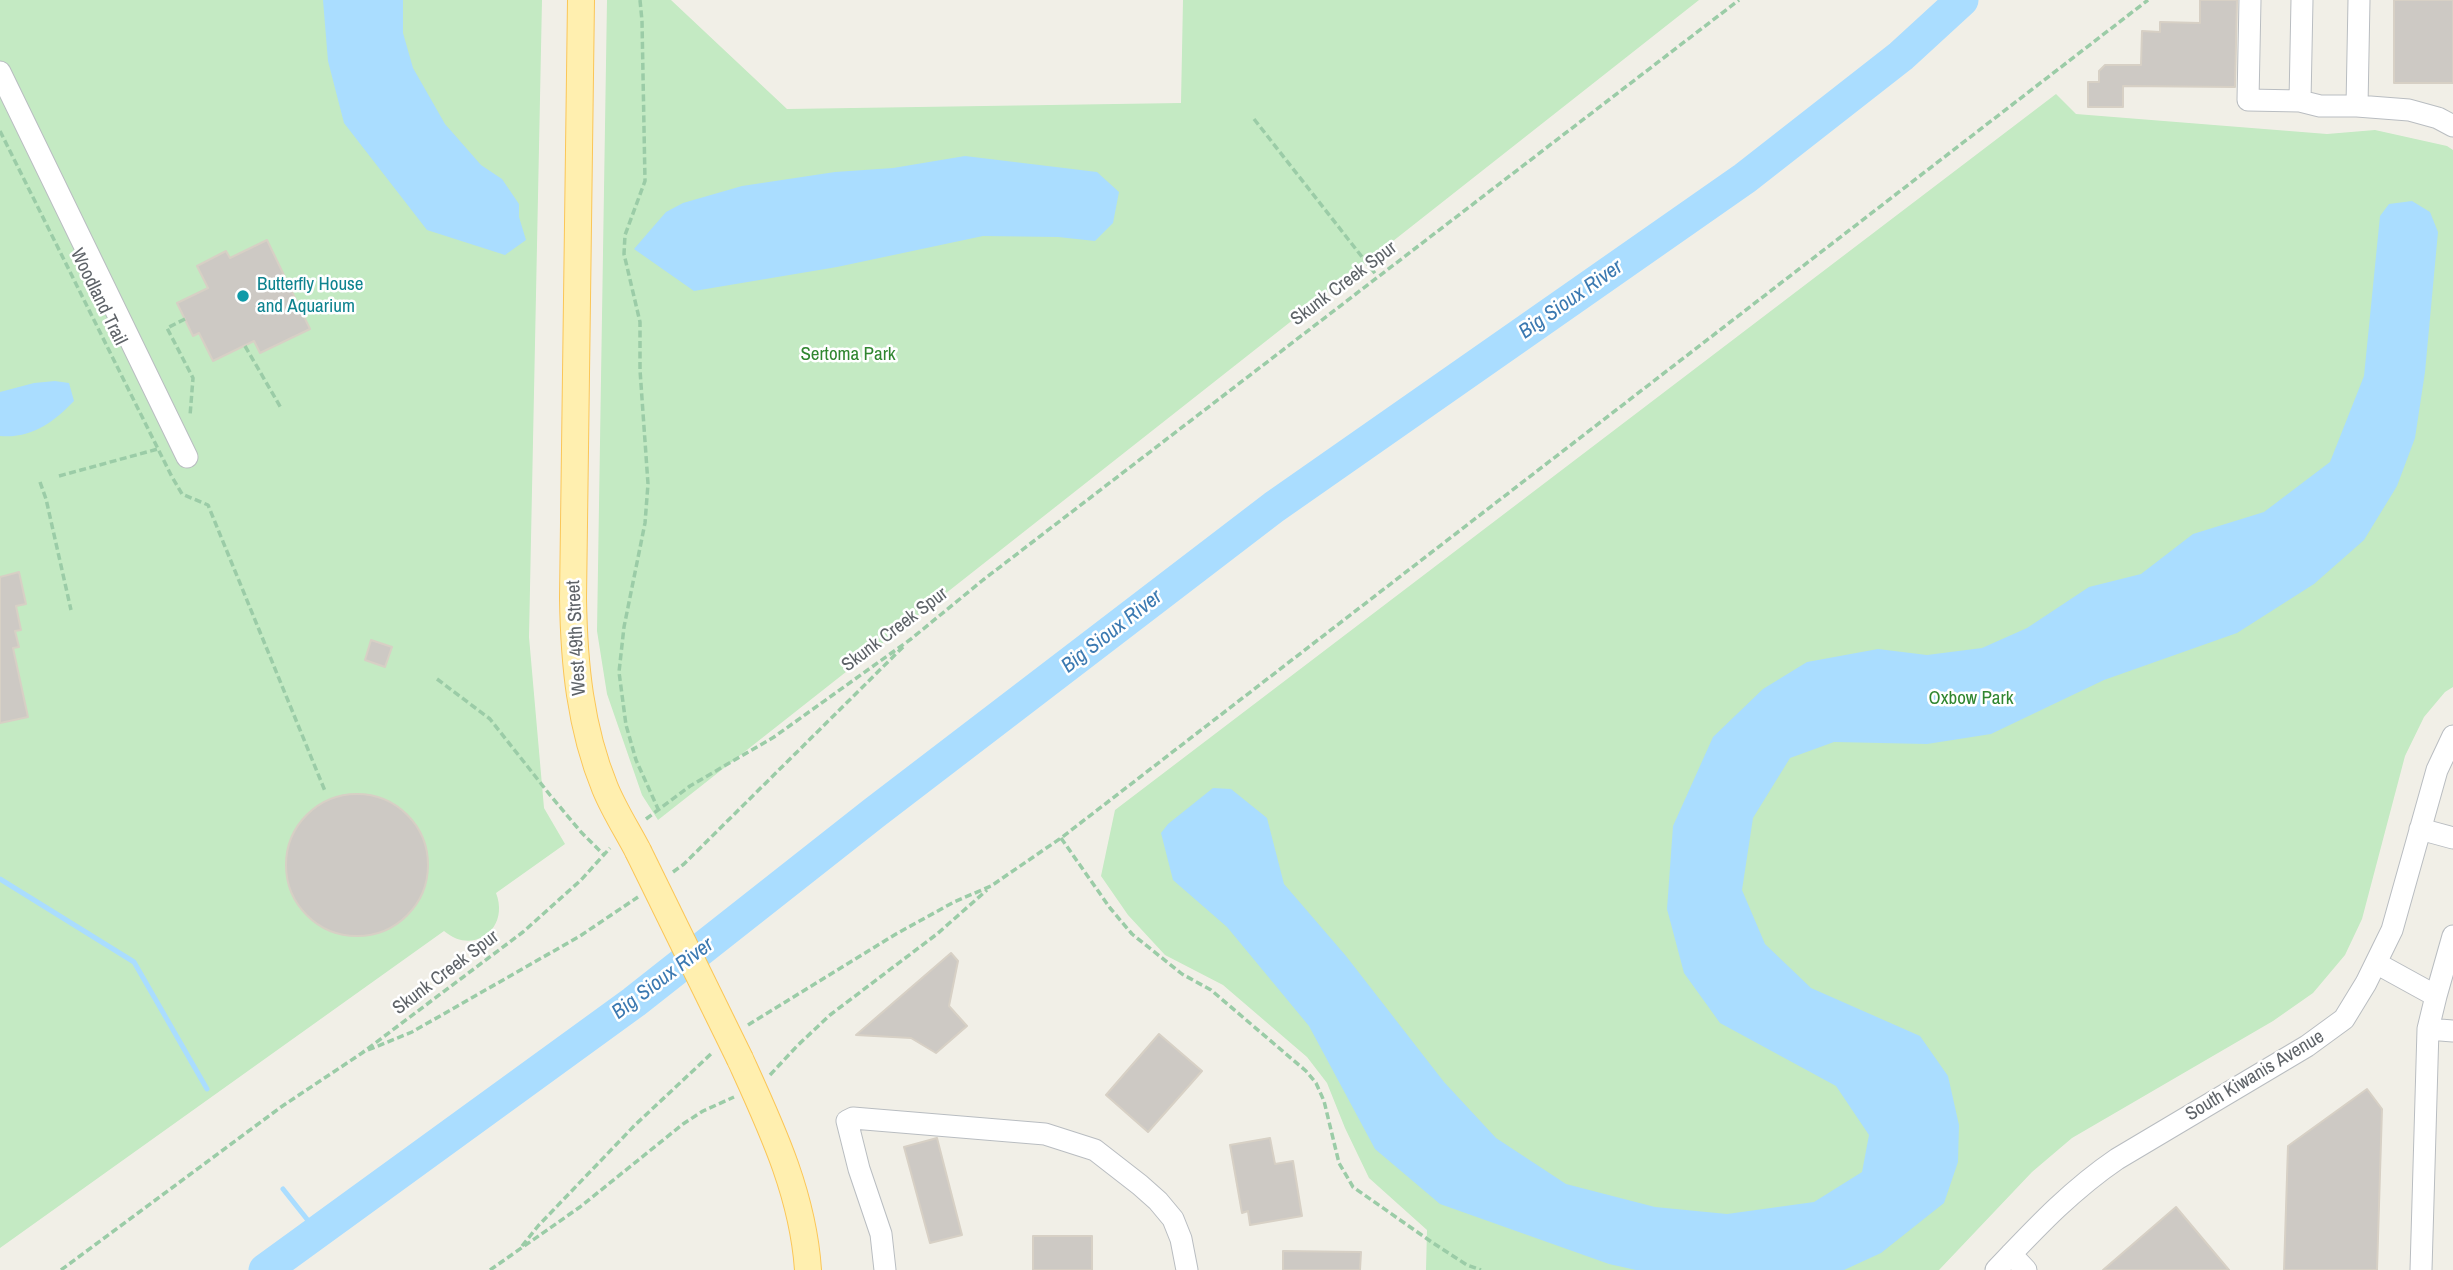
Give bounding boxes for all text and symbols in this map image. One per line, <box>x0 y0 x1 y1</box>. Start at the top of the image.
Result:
street label: Skunk Creek Spur <box>1287 237 1401 331</box>
street label: Woodland Trail <box>65 245 131 349</box>
water label: Big Sioux River <box>1514 255 1628 345</box>
place label: Butterfly House and Aquarium <box>257 274 364 318</box>
marker: Butterfly House and Aquarium <box>235 288 251 304</box>
park label: Sertoma Park <box>800 344 896 366</box>
street label: West 49th Street <box>563 580 591 696</box>
street label: Skunk Creek Spur <box>838 583 952 677</box>
water label: Big Sioux River <box>1057 585 1167 679</box>
park label: Oxbow Park <box>1929 688 2013 710</box>
street label: Skunk Creek Spur <box>389 926 503 1020</box>
water label: Big Sioux River <box>607 933 719 1025</box>
street label: South Kiwanis Avenue <box>2182 1026 2328 1126</box>

